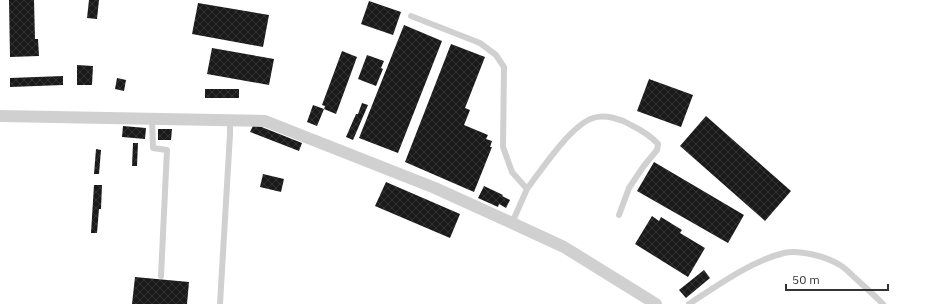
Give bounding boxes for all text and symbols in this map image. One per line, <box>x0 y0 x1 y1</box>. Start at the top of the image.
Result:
scale bar <box>786 266 888 292</box>
text: 50 m <box>792 272 820 287</box>

